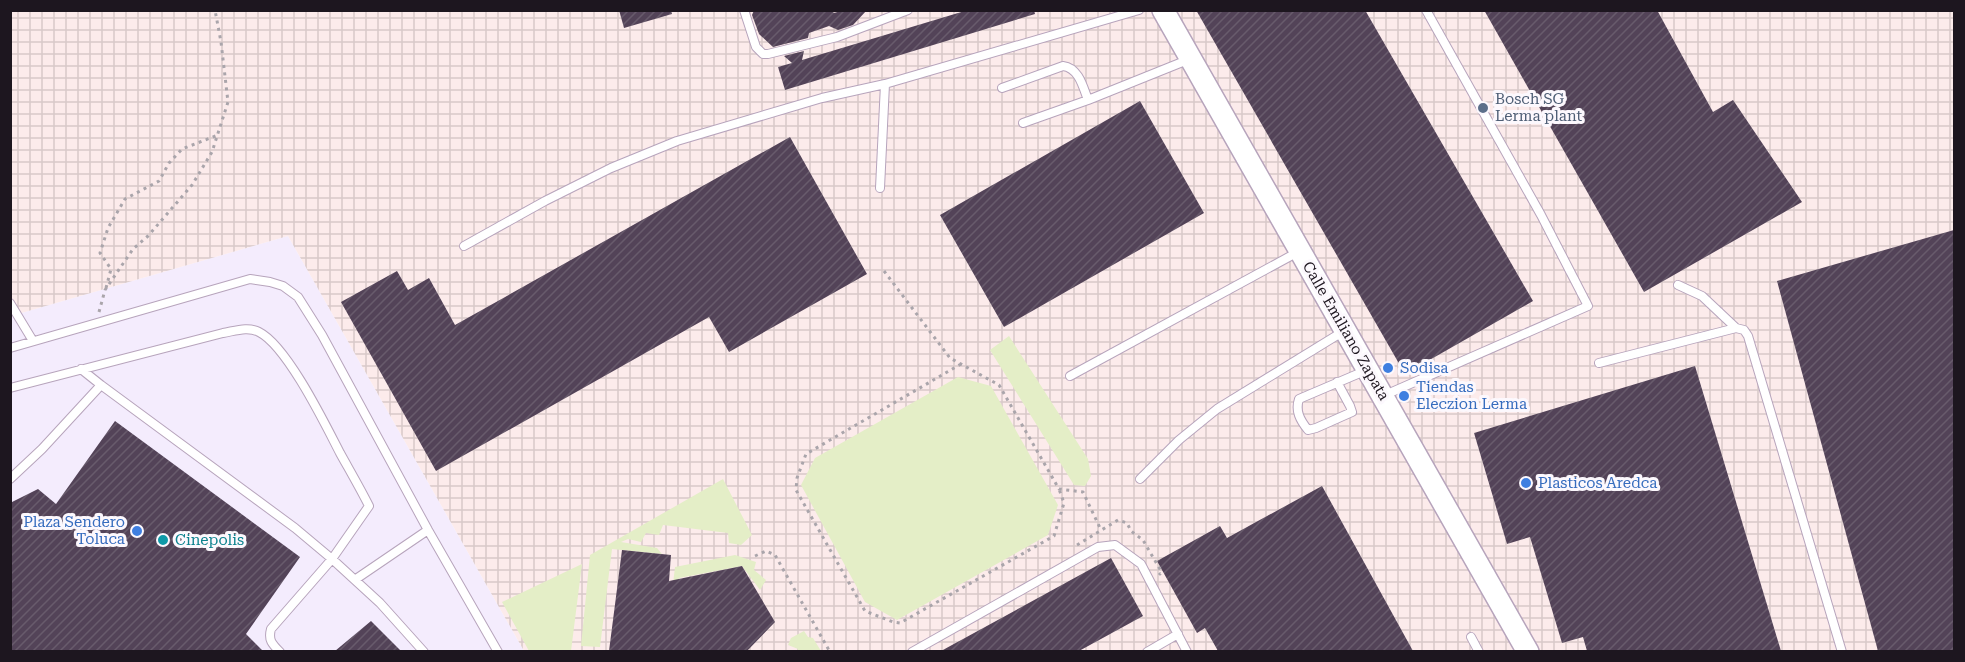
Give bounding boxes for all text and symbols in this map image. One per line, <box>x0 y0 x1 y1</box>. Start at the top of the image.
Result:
place label: Bosch SG Lerma plant <box>1495 90 1583 125</box>
marker: Bosch SG Lerma plant <box>1476 101 1490 115</box>
street label: Calle Emiliano Zapata <box>1299 258 1393 404</box>
place label: Sodisa <box>1400 359 1448 377</box>
marker: Sodisa <box>1381 361 1395 375</box>
place label: Tiendas Eleczion Lerma <box>1416 378 1527 413</box>
marker: Tiendas Eleczion Lerma <box>1397 389 1411 403</box>
place label: Plasticos Aredca <box>1538 474 1657 492</box>
marker: Plasticos Aredca <box>1519 476 1533 490</box>
place label: Plaza Sendero Toluca <box>23 513 125 548</box>
marker: Plaza Sendero Toluca <box>130 524 144 538</box>
place label: Cinepolis <box>175 531 244 549</box>
marker: Cinepolis <box>156 533 170 547</box>

